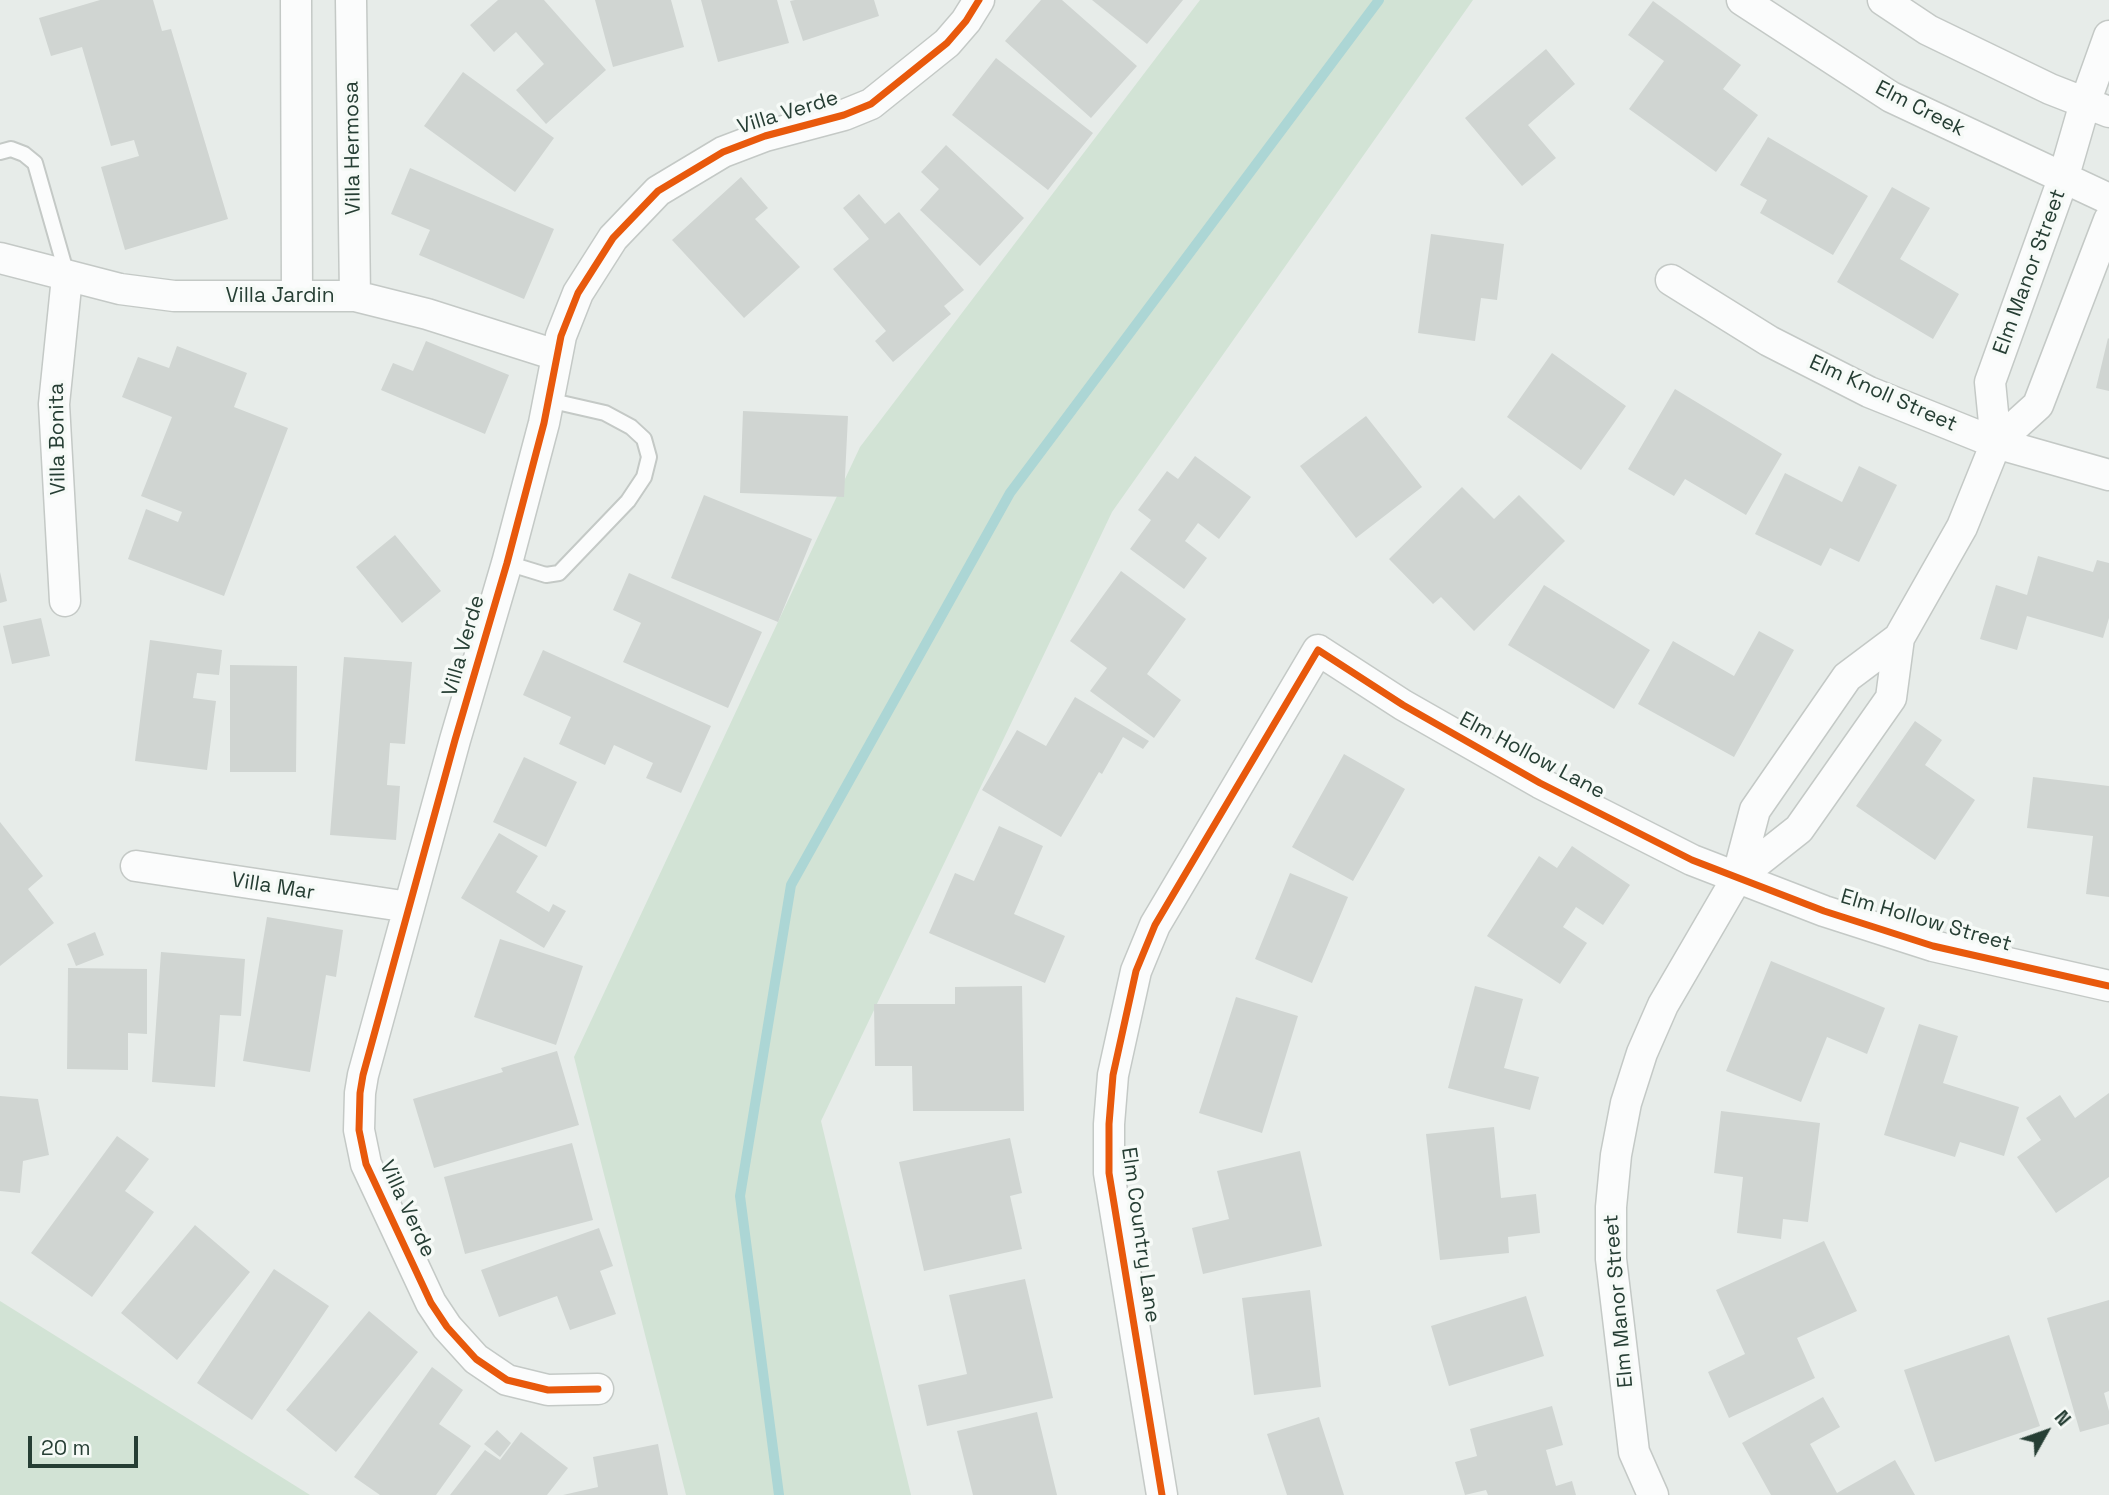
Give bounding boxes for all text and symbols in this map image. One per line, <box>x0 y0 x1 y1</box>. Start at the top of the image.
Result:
street label: Elm Creek <box>1871 76 1969 142</box>
street label: Villa Hermosa <box>339 81 367 215</box>
street label: Villa Verde <box>735 86 841 140</box>
street label: Elm Manor Street <box>1988 186 2072 358</box>
street label: Villa Jardin <box>225 283 335 309</box>
street label: Elm Knoll Street <box>1805 350 1961 438</box>
street label: Villa Bonita <box>44 383 72 495</box>
street label: Villa Verde <box>438 593 490 699</box>
street label: Elm Hollow Lane <box>1455 707 1609 805</box>
street label: Villa Mar <box>230 868 316 906</box>
street label: Elm Hollow Street <box>1838 885 2014 957</box>
street label: Elm Country Lane <box>1115 1146 1165 1324</box>
street label: Villa Verde <box>374 1157 440 1261</box>
street label: Elm Manor Street <box>1599 1213 1639 1389</box>
north arrow <box>2011 1397 2081 1467</box>
text: N <box>2049 1405 2076 1431</box>
scale bar <box>32 1422 142 1466</box>
text: 20 m <box>41 1434 91 1461</box>

